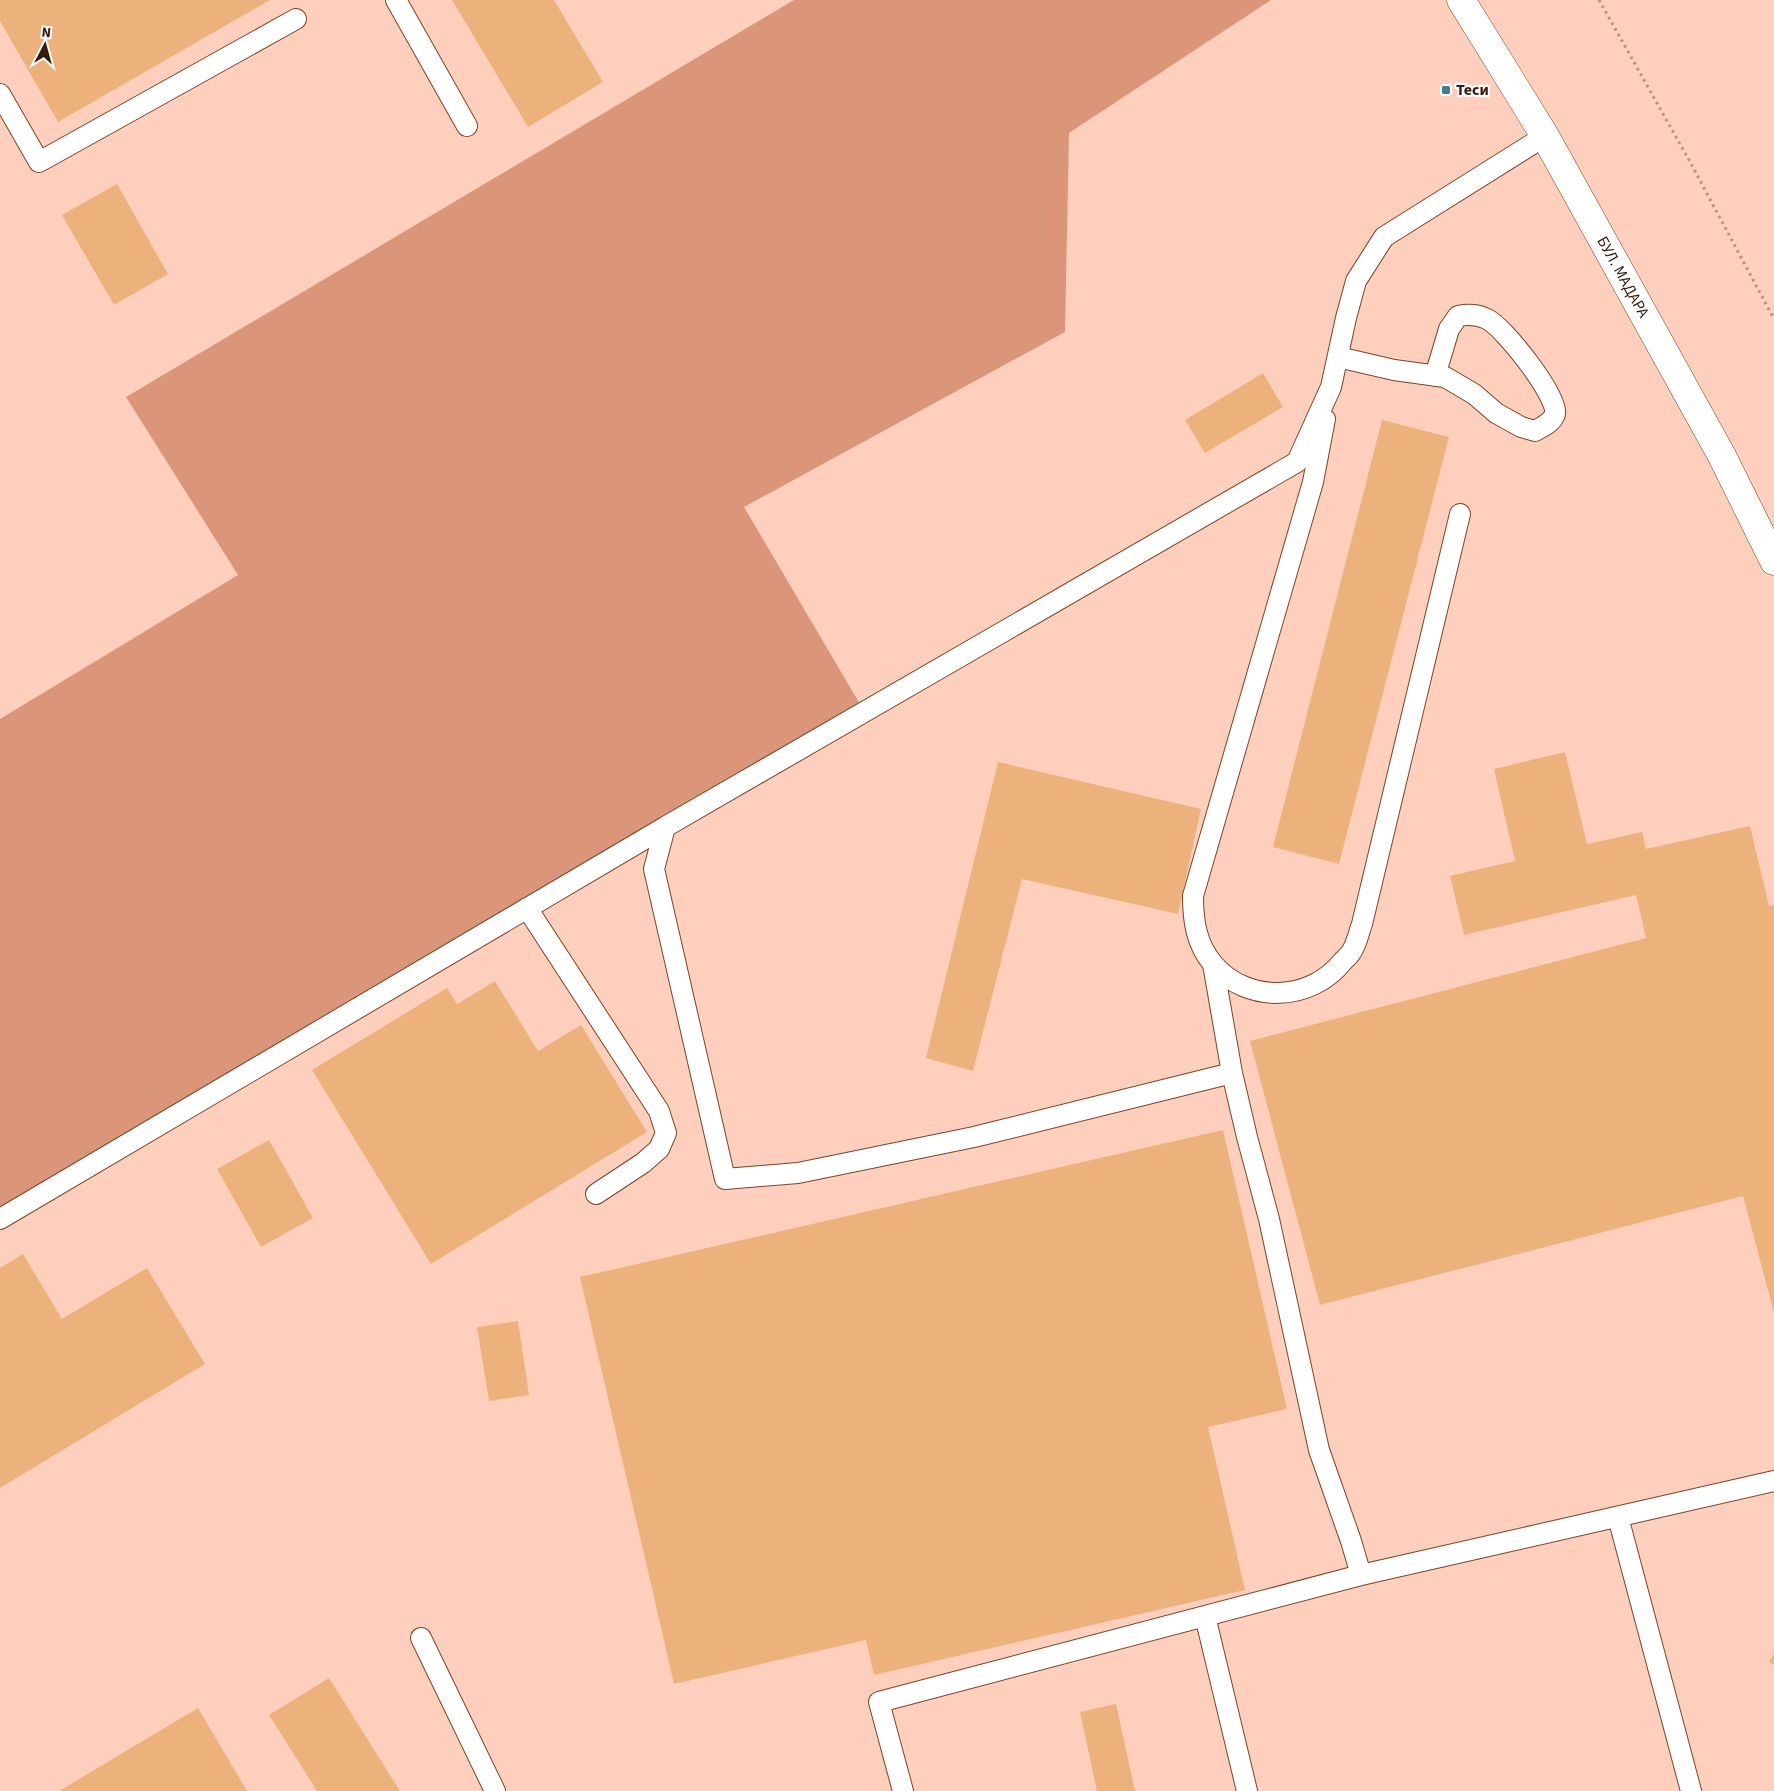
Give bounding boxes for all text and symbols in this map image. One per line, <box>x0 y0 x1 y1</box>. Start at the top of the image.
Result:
north arrow <box>20 20 70 70</box>
text: N <box>41 23 52 43</box>
place label: Теси <box>1456 79 1489 101</box>
marker: Теси <box>1440 84 1452 96</box>
street label: БУЛ. МАДАРА <box>1592 232 1655 322</box>

